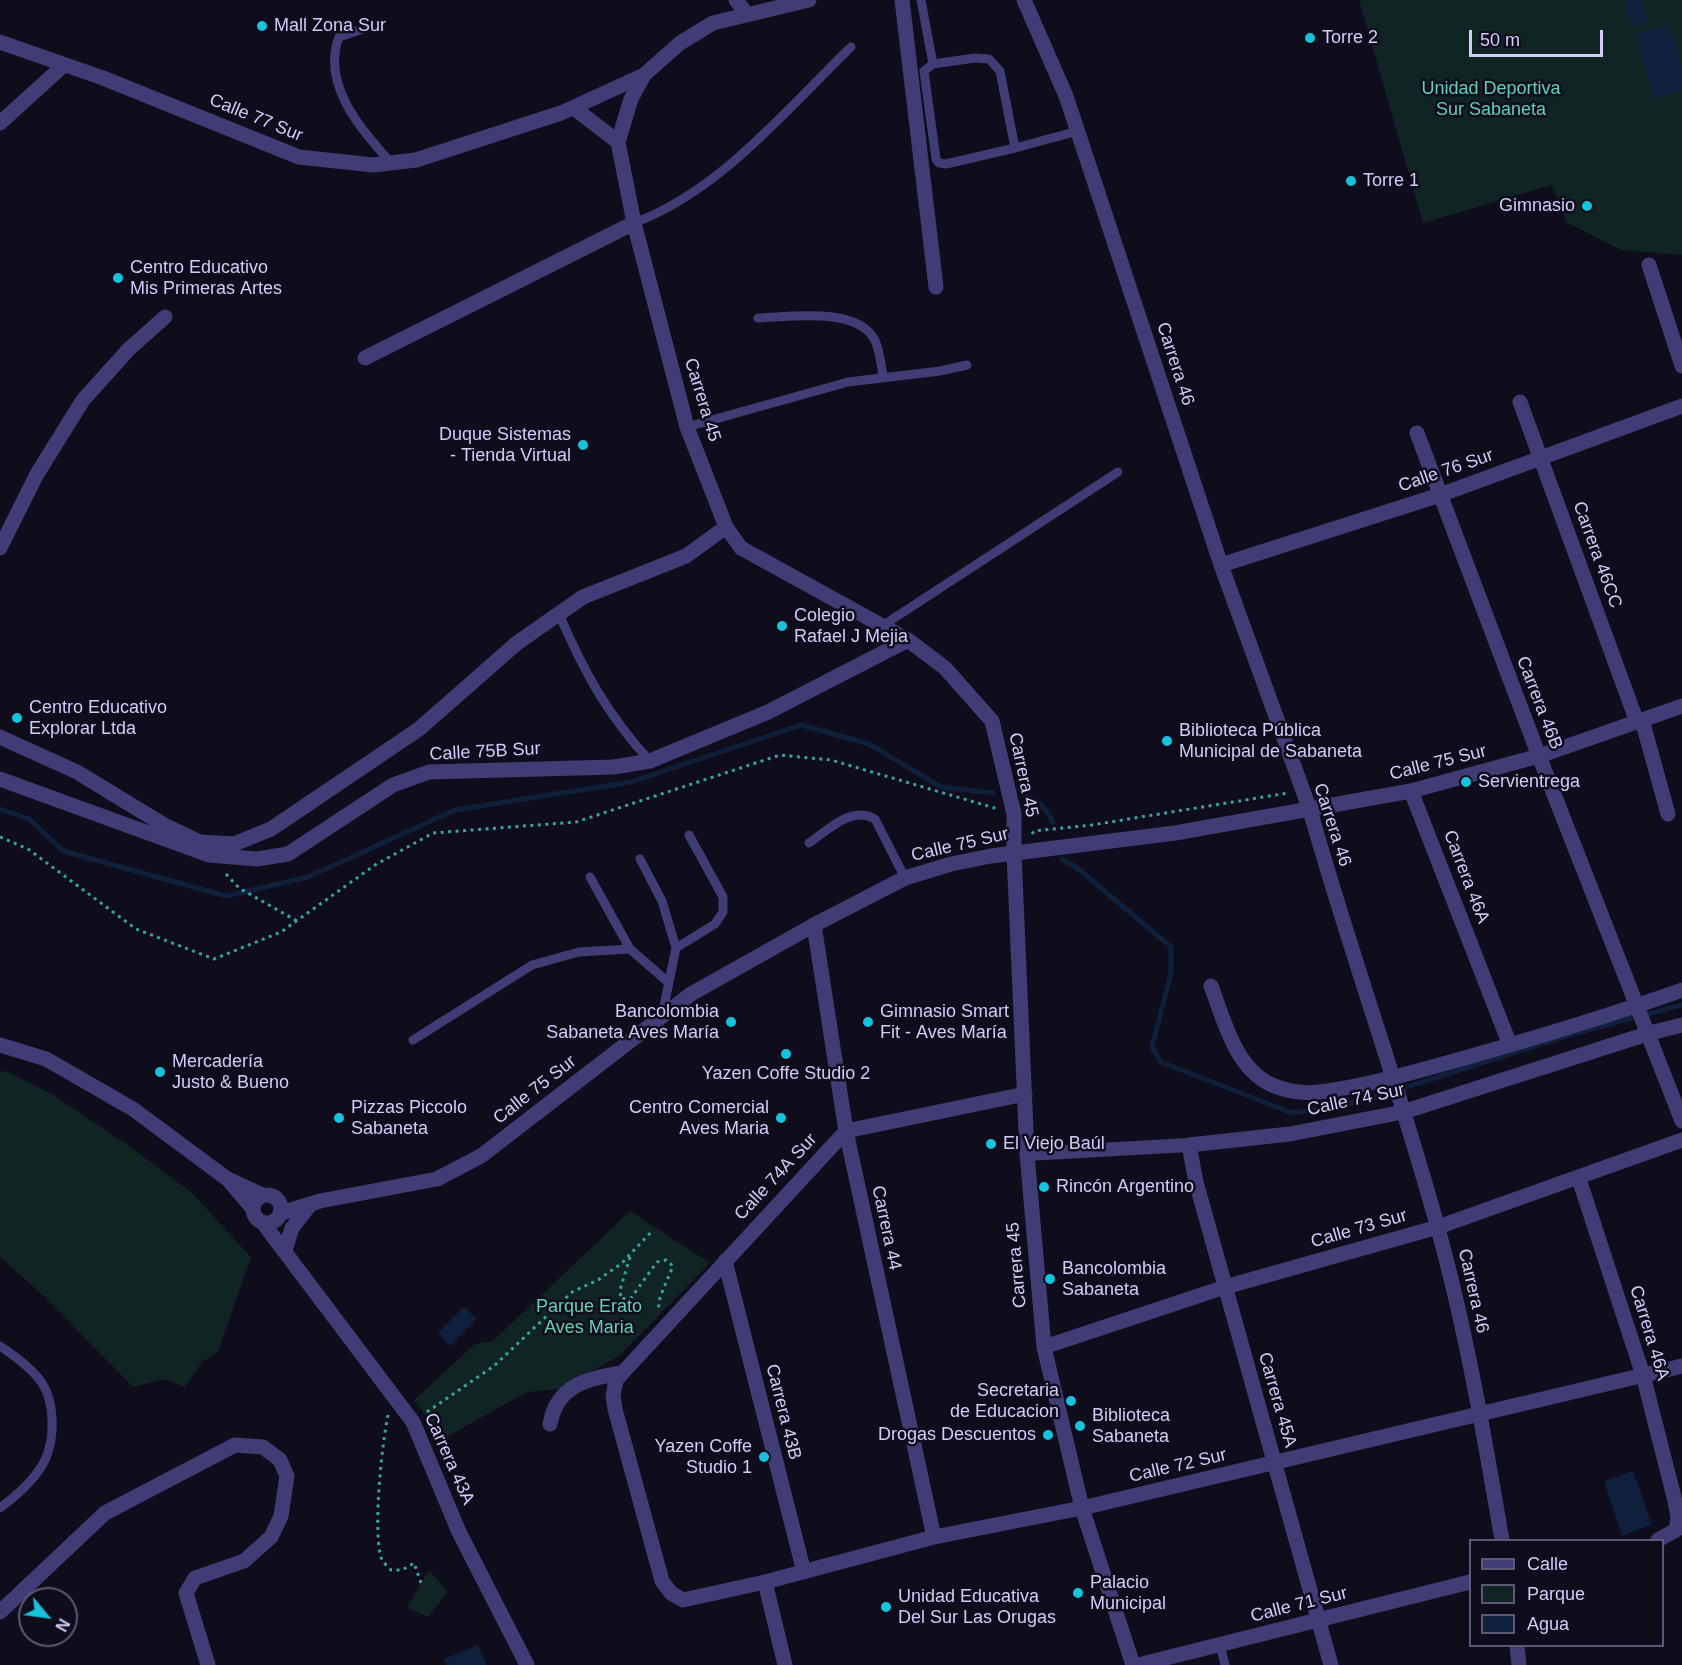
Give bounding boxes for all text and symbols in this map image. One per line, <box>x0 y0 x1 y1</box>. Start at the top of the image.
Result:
place label: Mall Zona Sur <box>274 15 386 37</box>
scale bar <box>1472 18 1606 56</box>
marker: Mall Zona Sur <box>255 19 269 33</box>
place label: Torre 2 <box>1322 27 1378 49</box>
text: 50 m <box>1480 30 1520 50</box>
marker: Torre 2 <box>1303 31 1317 45</box>
park label: Unidad Deportiva Sur Sabaneta <box>1421 78 1561 121</box>
street label: Calle 77 Sur <box>206 89 306 147</box>
place label: Torre 1 <box>1363 170 1419 192</box>
marker: Torre 1 <box>1344 174 1358 188</box>
place label: Gimnasio <box>1499 195 1575 217</box>
marker: Gimnasio <box>1580 199 1594 213</box>
place label: Centro Educativo Mis Primeras Artes <box>130 257 282 300</box>
marker: Centro Educativo Mis Primeras Artes <box>111 271 125 285</box>
street label: Carrera 46 <box>1151 320 1199 408</box>
street label: Carrera 45 <box>679 356 725 444</box>
place label: Duque Sistemas - Tienda Virtual <box>439 424 571 466</box>
marker: Duque Sistemas - Tienda Virtual <box>576 438 590 452</box>
street label: Calle 76 Sur <box>1396 445 1496 497</box>
street label: Carrera 46CC <box>1568 499 1626 611</box>
place label: Colegio Rafael J Mejia <box>794 605 908 648</box>
marker: Colegio Rafael J Mejia <box>775 619 789 633</box>
street label: Carrera 46B <box>1511 653 1567 753</box>
place label: Centro Educativo Explorar Ltda <box>29 697 167 740</box>
marker: Centro Educativo Explorar Ltda <box>10 711 24 725</box>
place label: Biblioteca Pública Municipal de Sabaneta <box>1179 720 1362 762</box>
street label: Carrera 45 <box>1003 731 1043 819</box>
marker: Biblioteca Pública Municipal de Sabaneta <box>1160 734 1174 748</box>
street label: Calle 75B Sur <box>429 738 541 766</box>
street label: Calle 75 Sur <box>1387 741 1489 785</box>
place label: Servientrega <box>1478 771 1580 793</box>
marker: Servientrega <box>1459 775 1473 789</box>
street label: Carrera 46 <box>1308 781 1356 869</box>
street label: Calle 75 Sur <box>909 823 1011 867</box>
street label: Carrera 46A <box>1438 827 1494 927</box>
place label: Bancolombia Sabaneta Aves María <box>546 1001 719 1044</box>
place label: Gimnasio Smart Fit - Aves María <box>880 1001 1009 1044</box>
marker: Bancolombia Sabaneta Aves María <box>724 1015 738 1029</box>
marker: Gimnasio Smart Fit - Aves María <box>861 1015 875 1029</box>
marker: Yazen Coffe Studio 2 <box>779 1047 793 1061</box>
place label: Mercadería Justo & Bueno <box>172 1051 289 1094</box>
street label: Calle 75 Sur <box>489 1051 581 1129</box>
place label: Yazen Coffe Studio 2 <box>702 1063 870 1085</box>
marker: Mercadería Justo & Bueno <box>153 1065 167 1079</box>
street label: Calle 74 Sur <box>1305 1079 1407 1121</box>
place label: Pizzas Piccolo Sabaneta <box>351 1097 467 1140</box>
place label: Centro Comercial Aves Maria <box>629 1097 769 1140</box>
marker: Pizzas Piccolo Sabaneta <box>332 1111 346 1125</box>
marker: Centro Comercial Aves Maria <box>774 1111 788 1125</box>
street label: Calle 74A Sur <box>730 1129 822 1225</box>
place label: El Viejo Baúl <box>1003 1133 1105 1155</box>
marker: El Viejo Baúl <box>984 1137 998 1151</box>
place label: Rincón Argentino <box>1056 1176 1194 1198</box>
marker: Rincón Argentino <box>1037 1180 1051 1194</box>
street label: Carrera 44 <box>866 1184 906 1272</box>
street label: Calle 73 Sur <box>1308 1205 1410 1253</box>
street label: Carrera 45 <box>1002 1221 1032 1309</box>
street label: Carrera 46 <box>1453 1247 1493 1335</box>
place label: Bancolombia Sabaneta <box>1062 1258 1166 1300</box>
marker: Bancolombia Sabaneta <box>1043 1272 1057 1286</box>
street label: Carrera 46A <box>1624 1283 1674 1383</box>
park label: Parque Erato Aves Maria <box>536 1296 642 1338</box>
street label: Carrera 45A <box>1253 1350 1301 1450</box>
street label: Carrera 43B <box>761 1362 805 1462</box>
place label: Secretaria de Educacion <box>950 1380 1059 1422</box>
marker: Secretaria de Educacion <box>1064 1394 1078 1408</box>
place label: Biblioteca Sabaneta <box>1092 1405 1170 1448</box>
street label: Carrera 43A <box>419 1410 479 1508</box>
marker: Biblioteca Sabaneta <box>1073 1419 1087 1433</box>
place label: Drogas Descuentos <box>878 1424 1036 1446</box>
marker: Drogas Descuentos <box>1041 1428 1055 1442</box>
place label: Yazen Coffe Studio 1 <box>655 1436 752 1478</box>
street label: Calle 72 Sur <box>1127 1444 1229 1488</box>
marker: Yazen Coffe Studio 1 <box>757 1450 771 1464</box>
legend <box>1469 1539 1664 1647</box>
text: Calle <box>1527 1554 1568 1574</box>
place label: Palacio Municipal <box>1090 1572 1166 1614</box>
street label: Calle 71 Sur <box>1248 1583 1350 1627</box>
text: Parque <box>1527 1584 1585 1604</box>
place label: Unidad Educativa Del Sur Las Orugas <box>898 1586 1056 1628</box>
marker: Palacio Municipal <box>1071 1586 1085 1600</box>
north arrow <box>18 1587 78 1647</box>
marker: Unidad Educativa Del Sur Las Orugas <box>879 1600 893 1614</box>
text: Agua <box>1527 1614 1569 1634</box>
text: N <box>52 1616 73 1634</box>

